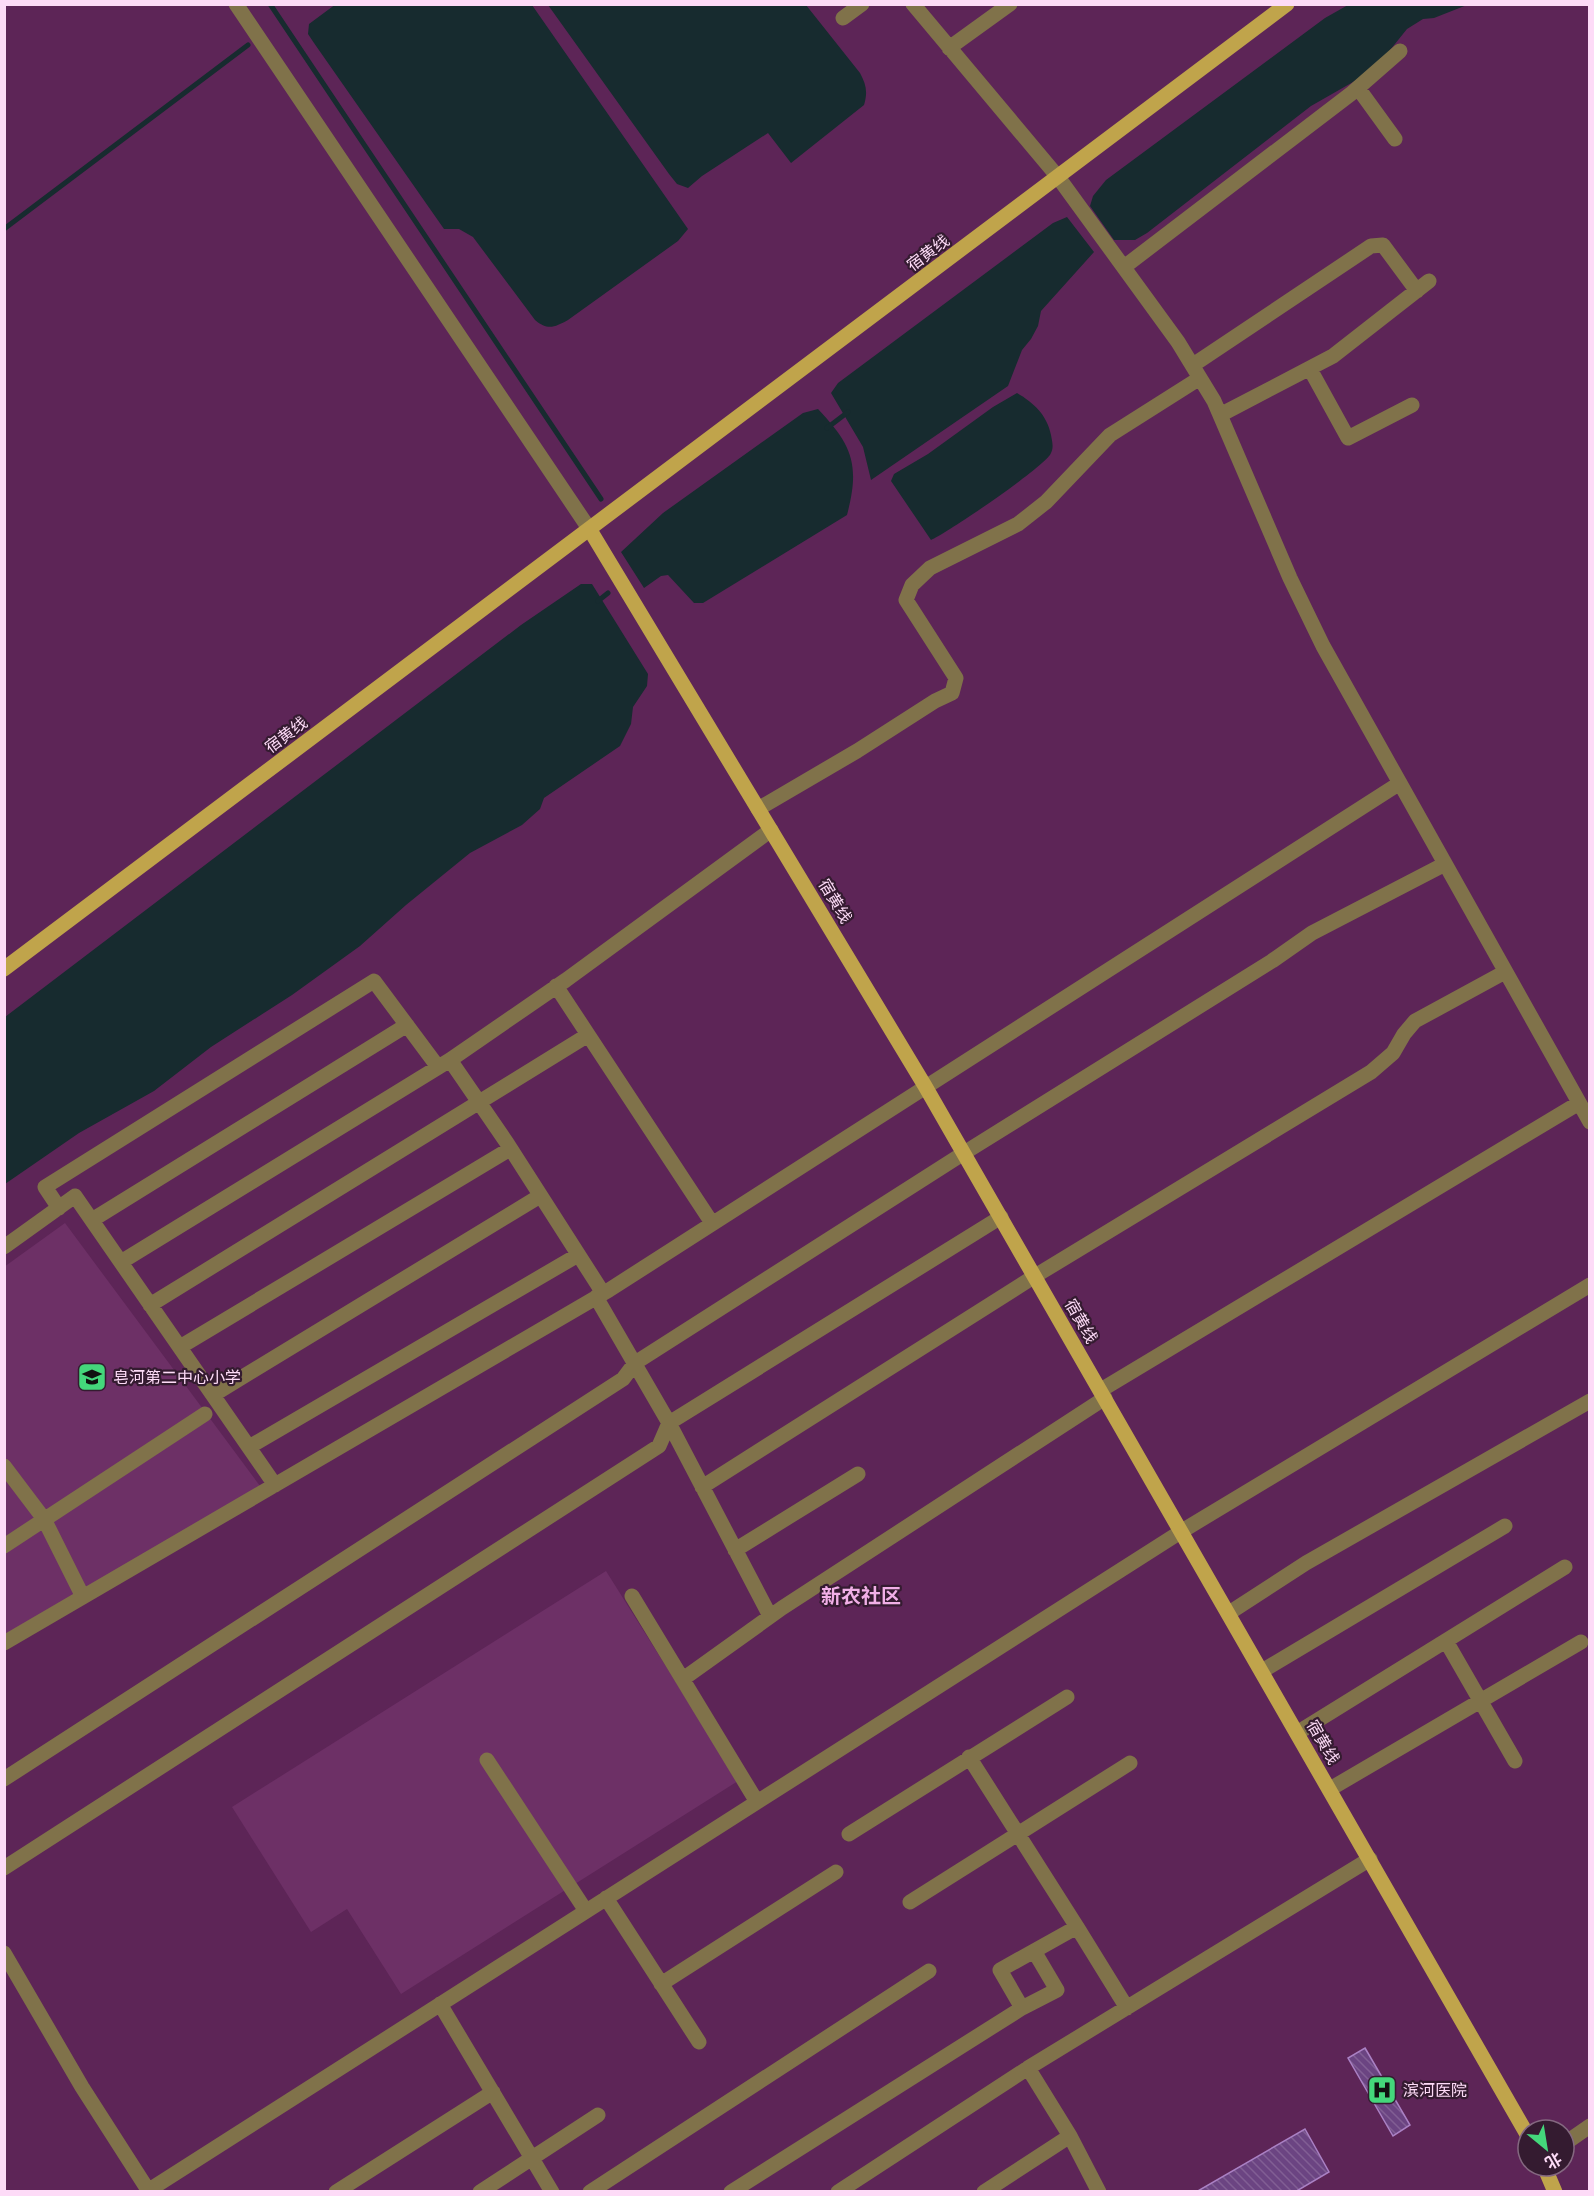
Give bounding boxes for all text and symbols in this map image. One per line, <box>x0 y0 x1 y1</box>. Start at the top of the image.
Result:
street label: 宿黄线 <box>903 231 953 275</box>
street label: 宿黄线 <box>261 713 311 757</box>
street label: 宿黄线 <box>814 876 856 926</box>
street label: 宿黄线 <box>1061 1295 1101 1347</box>
school or university icon: 皂河第二中心小学 <box>76 1361 108 1393</box>
place label: 皂河第二中心小学 <box>113 1368 241 1387</box>
district label: 新农社区 <box>821 1584 901 1608</box>
street label: 宿黄线 <box>1303 1716 1343 1768</box>
hospital icon: 滨河医院 <box>1366 2074 1398 2106</box>
place label: 滨河医院 <box>1403 2081 1467 2100</box>
north arrow <box>1516 2118 1576 2178</box>
text: 北 <box>1542 2148 1565 2173</box>

